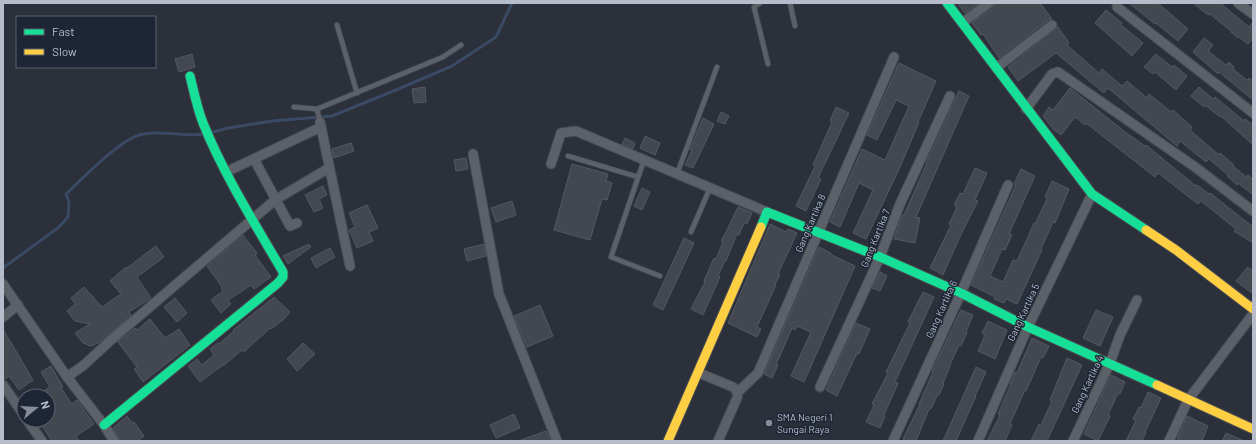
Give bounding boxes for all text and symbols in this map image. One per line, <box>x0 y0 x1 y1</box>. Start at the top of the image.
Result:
legend <box>16 16 156 68</box>
text: Fast <box>52 24 75 38</box>
text: Slow <box>52 44 77 58</box>
street label: Gang Kartika 8 <box>792 192 828 254</box>
street label: Gang Kartika 7 <box>858 207 892 269</box>
street label: Gang Kartika 6 <box>923 278 959 340</box>
street label: Gang Kartika 5 <box>1004 281 1042 343</box>
street label: Gang Kartika 4 <box>1068 353 1106 415</box>
north arrow <box>16 388 56 428</box>
text: N <box>39 399 53 410</box>
place label: SMA Negeri 1 Sungai Raya <box>777 411 833 435</box>
marker: SMA Negeri 1 Sungai Raya <box>764 418 774 428</box>

